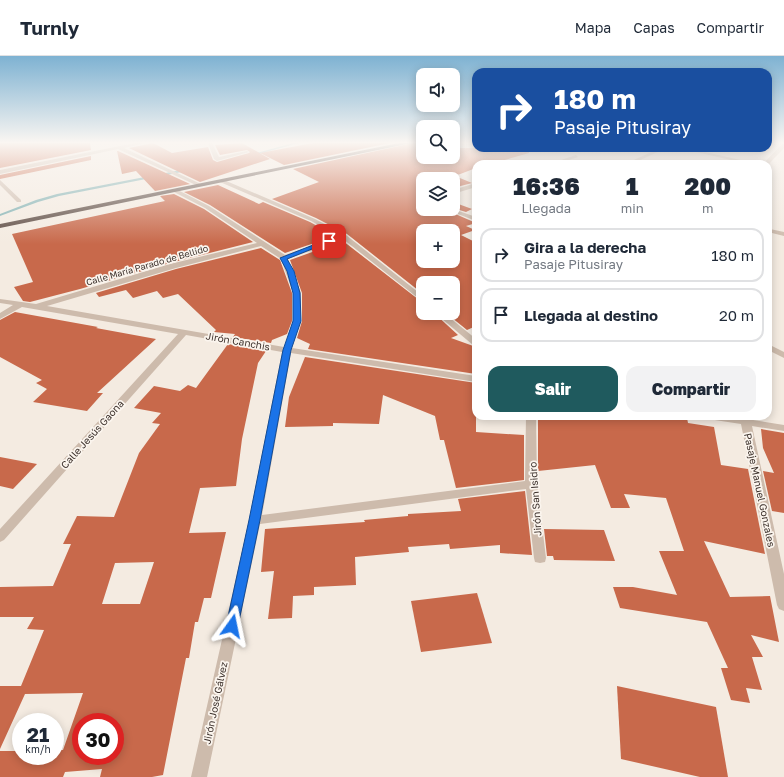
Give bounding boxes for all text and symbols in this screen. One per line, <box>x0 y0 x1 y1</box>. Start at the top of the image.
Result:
text: Turnly <box>20 16 79 39</box>
text: Mapa <box>575 19 611 36</box>
text: Capas <box>633 19 675 36</box>
text: Compartir <box>697 19 764 36</box>
map controls <box>416 68 460 320</box>
button: sound <box>416 68 460 112</box>
text: 180 m <box>554 82 636 115</box>
icon: right <box>488 84 540 136</box>
text: Pasaje Pitusiray <box>554 116 691 138</box>
button: search <box>416 120 460 164</box>
text: 16:36 <box>513 171 580 200</box>
text: 1 <box>626 171 639 200</box>
text: 200 <box>685 171 731 200</box>
button: layers <box>416 172 460 216</box>
text: Llegada <box>522 200 571 216</box>
text: min <box>621 200 644 216</box>
text: m <box>702 200 714 216</box>
pin <box>312 224 346 258</box>
button: + <box>416 224 460 268</box>
icon: arrive <box>318 230 340 252</box>
text: Gira a la derecha <box>524 238 646 256</box>
street label: Calle María Parado de Bellido <box>85 242 209 288</box>
icon: right <box>490 244 512 266</box>
text: 180 m <box>711 246 754 264</box>
text: Pasaje Pitusiray <box>524 256 623 272</box>
button: − <box>416 276 460 320</box>
icon: arrive <box>490 304 512 326</box>
text: Llegada al destino <box>524 306 658 324</box>
text: 20 m <box>719 306 754 324</box>
street label: Jirón Canchis <box>205 329 271 353</box>
button: Salir <box>488 366 618 412</box>
button: Compartir <box>626 366 756 412</box>
street label: Calle Jesús Gaona <box>58 397 126 471</box>
street label: Pasaje Manuel Gonzales <box>742 432 778 548</box>
street label: Jirón San Isidro <box>526 461 544 537</box>
position arrow <box>211 605 253 647</box>
street label: Jirón José Gálvez <box>200 661 230 745</box>
speed limit sign: 30 <box>72 713 124 765</box>
text: 21 <box>27 722 49 746</box>
text: km/h <box>25 743 51 755</box>

